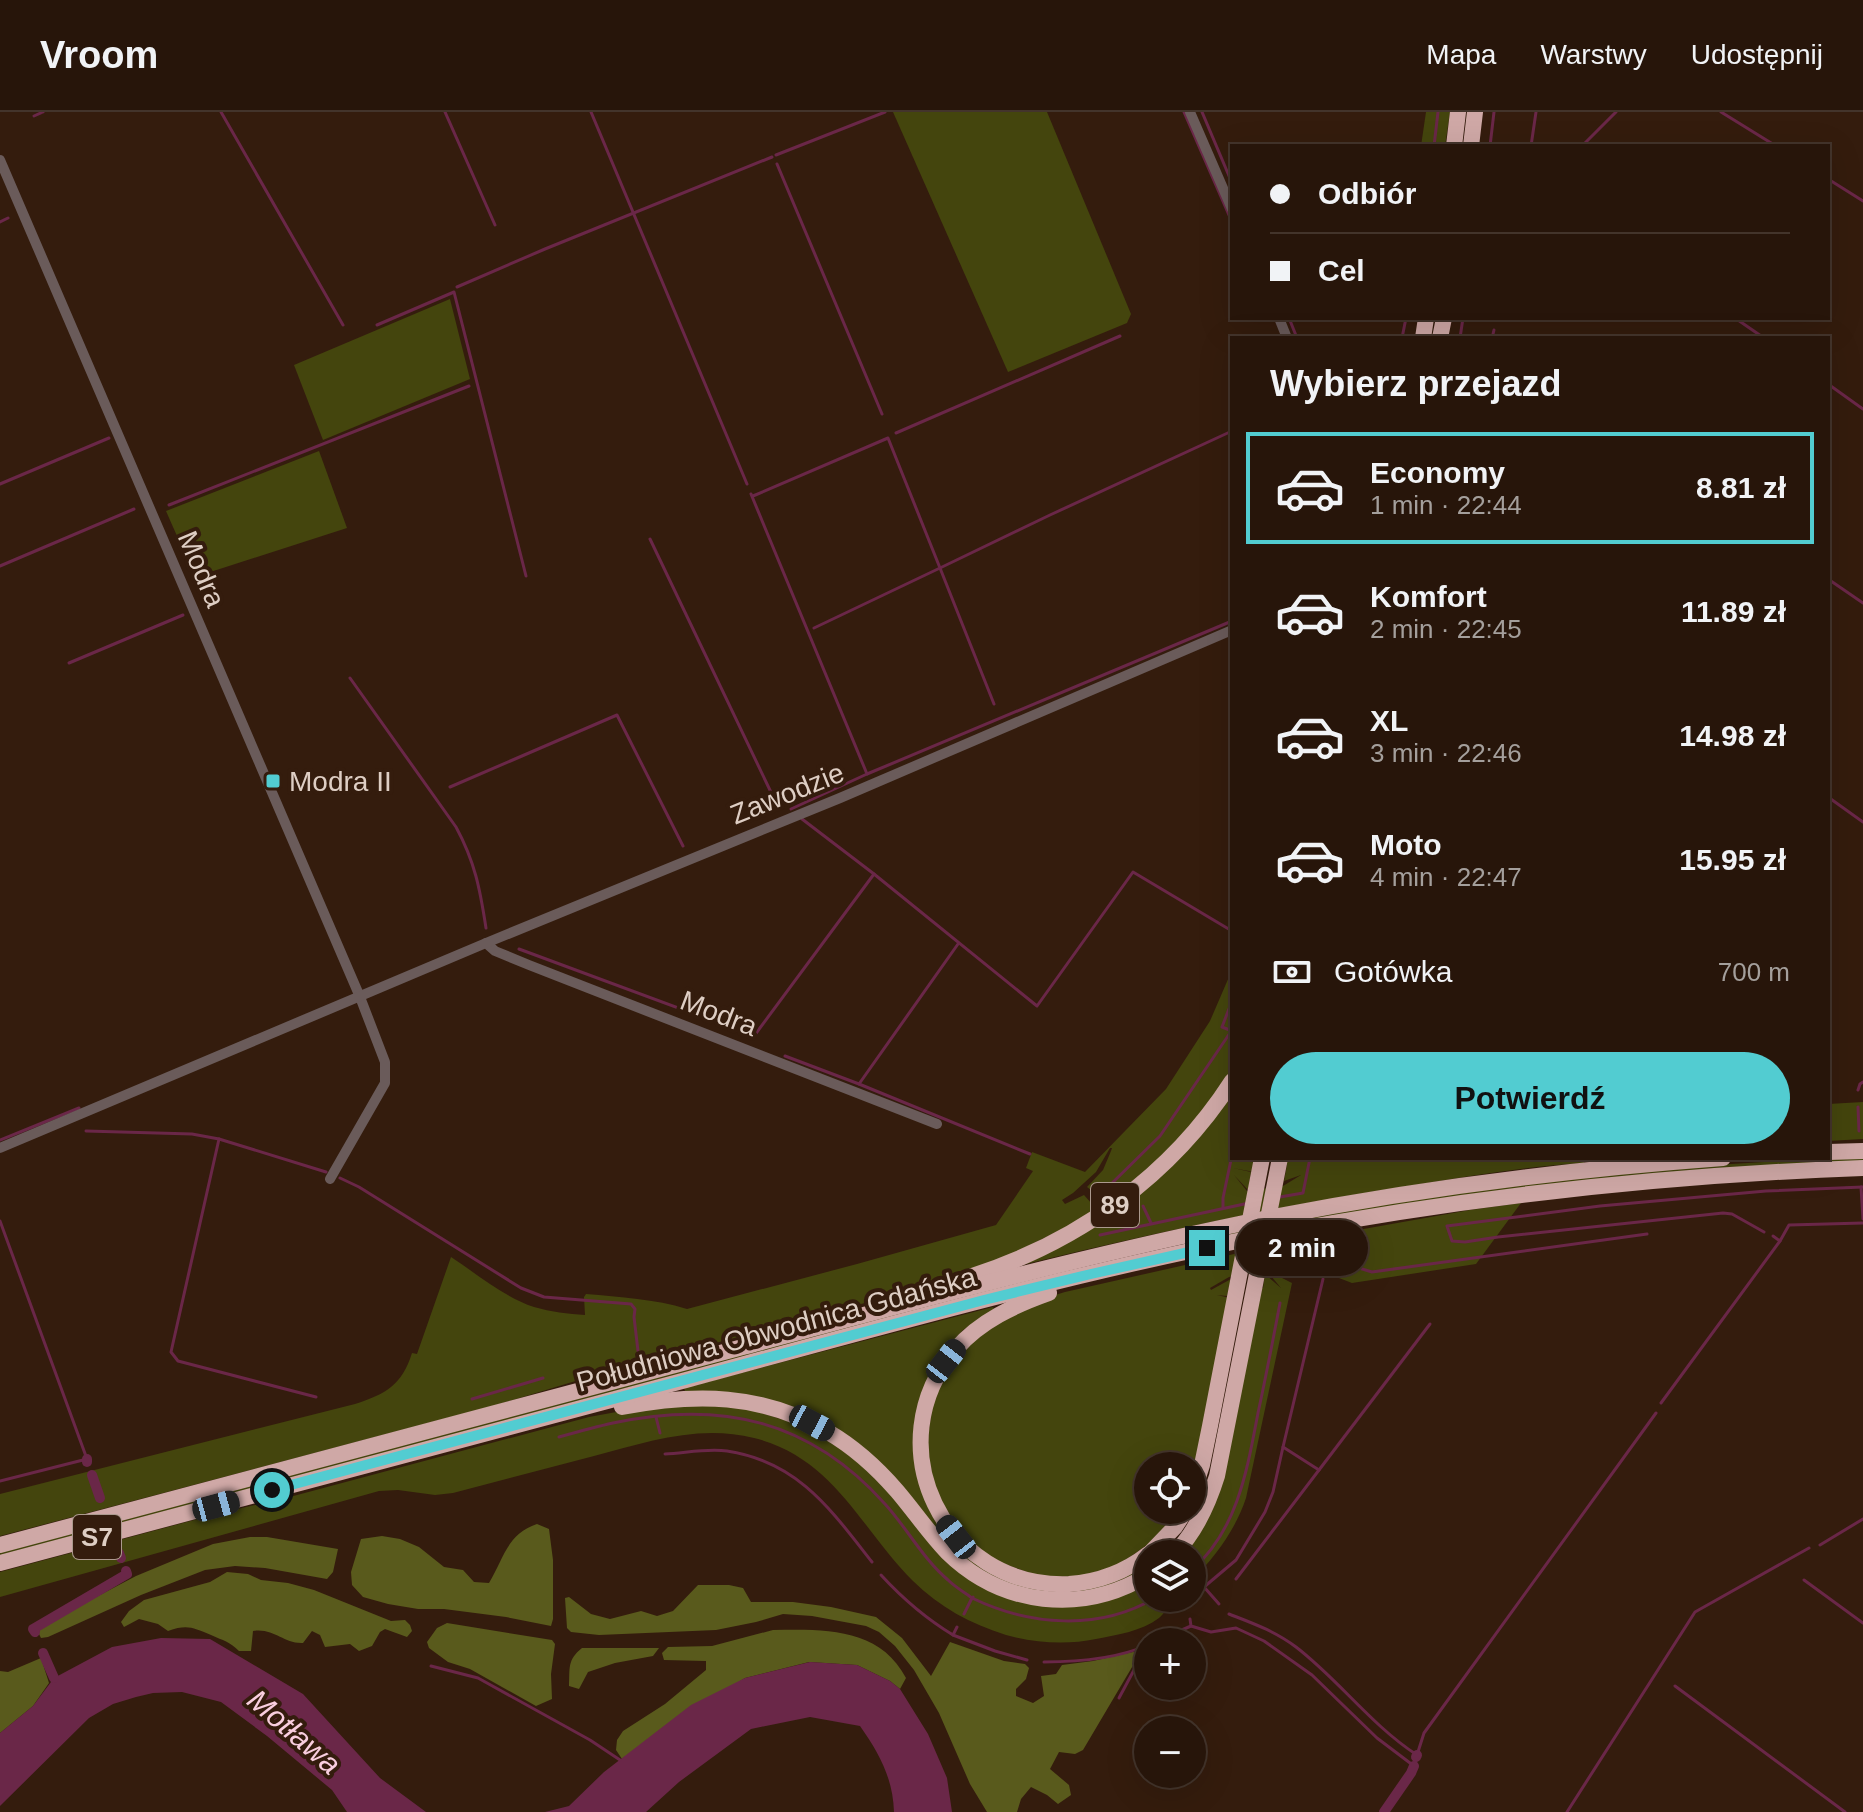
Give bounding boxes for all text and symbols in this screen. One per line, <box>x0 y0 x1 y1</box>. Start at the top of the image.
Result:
text: Vroom <box>40 34 158 76</box>
text: Mapa <box>1426 39 1496 70</box>
text: Warstwy <box>1540 39 1647 70</box>
text: Udostępnij <box>1691 39 1823 70</box>
text: Odbiór <box>1318 177 1416 210</box>
text: Cel <box>1318 254 1365 287</box>
text: Wybierz przejazd <box>1270 363 1561 404</box>
icon: car <box>1274 452 1346 524</box>
text: Economy <box>1370 456 1505 489</box>
text: 8.81 zł <box>1696 471 1786 504</box>
text: 1 min · 22:44 <box>1370 490 1522 520</box>
street label: Modra <box>172 527 231 612</box>
icon: car <box>1274 576 1346 648</box>
text: Komfort <box>1370 580 1487 613</box>
text: 11.89 zł <box>1681 595 1786 628</box>
text: 2 min · 22:45 <box>1370 614 1522 644</box>
icon: car <box>1274 700 1346 772</box>
text: XL <box>1370 704 1408 737</box>
text: 14.98 zł <box>1679 719 1786 752</box>
text: 3 min · 22:46 <box>1370 738 1522 768</box>
street label: Zawodzie <box>726 757 849 830</box>
place label: Modra II <box>289 766 392 797</box>
marker: Modra II <box>264 772 282 790</box>
icon: car <box>1274 824 1346 896</box>
text: Moto <box>1370 828 1442 861</box>
text: 15.95 zł <box>1679 843 1786 876</box>
text: 4 min · 22:47 <box>1370 862 1522 892</box>
icon: cash <box>1270 950 1314 994</box>
text: Gotówka <box>1334 955 1452 988</box>
text: 700 m <box>1718 957 1790 987</box>
street label: Modra <box>676 985 762 1042</box>
button: Potwierdź <box>1270 1052 1790 1144</box>
road number: 89 <box>1091 1183 1139 1227</box>
callout: 2 min <box>1235 1220 1367 1276</box>
route end <box>1189 1230 1225 1266</box>
text: 2 min <box>1268 1233 1336 1263</box>
street label: Południowa Obwodnica Gdańska <box>573 1261 980 1398</box>
car <box>922 1335 970 1387</box>
car <box>785 1401 839 1445</box>
map controls <box>1134 1452 1206 1788</box>
button: locate <box>1134 1452 1206 1524</box>
route start <box>254 1472 290 1508</box>
car <box>190 1488 242 1524</box>
car <box>932 1511 980 1563</box>
road number: S7 <box>73 1515 121 1559</box>
button: layers <box>1134 1540 1206 1612</box>
button: + <box>1134 1628 1206 1700</box>
water label: Motława <box>241 1683 347 1781</box>
button: − <box>1134 1716 1206 1788</box>

